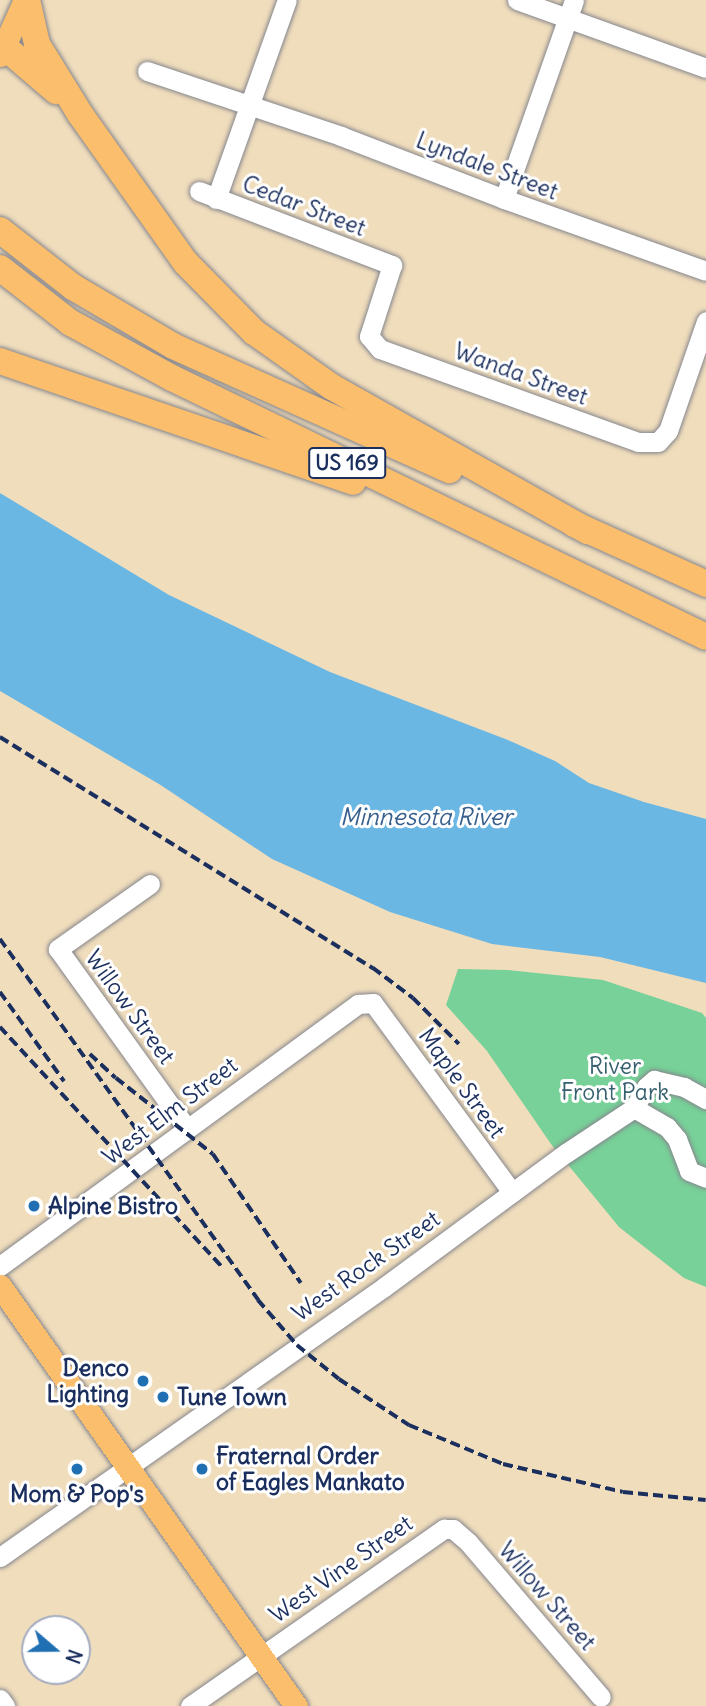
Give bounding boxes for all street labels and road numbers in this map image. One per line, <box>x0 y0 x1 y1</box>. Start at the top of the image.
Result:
street label: Lyndale Street <box>412 126 562 206</box>
street label: Cedar Street <box>238 170 370 242</box>
street label: Wanda Street <box>450 337 592 411</box>
road number: US 169 <box>307 446 387 480</box>
street label: Willow Street <box>79 945 181 1069</box>
street label: Maple Street <box>413 1023 511 1143</box>
street label: West Elm Street <box>97 1051 243 1171</box>
street label: West Rock Street <box>287 1205 445 1327</box>
street label: West Vine Street <box>264 1509 418 1629</box>
street label: Willow Street <box>493 1536 601 1656</box>

